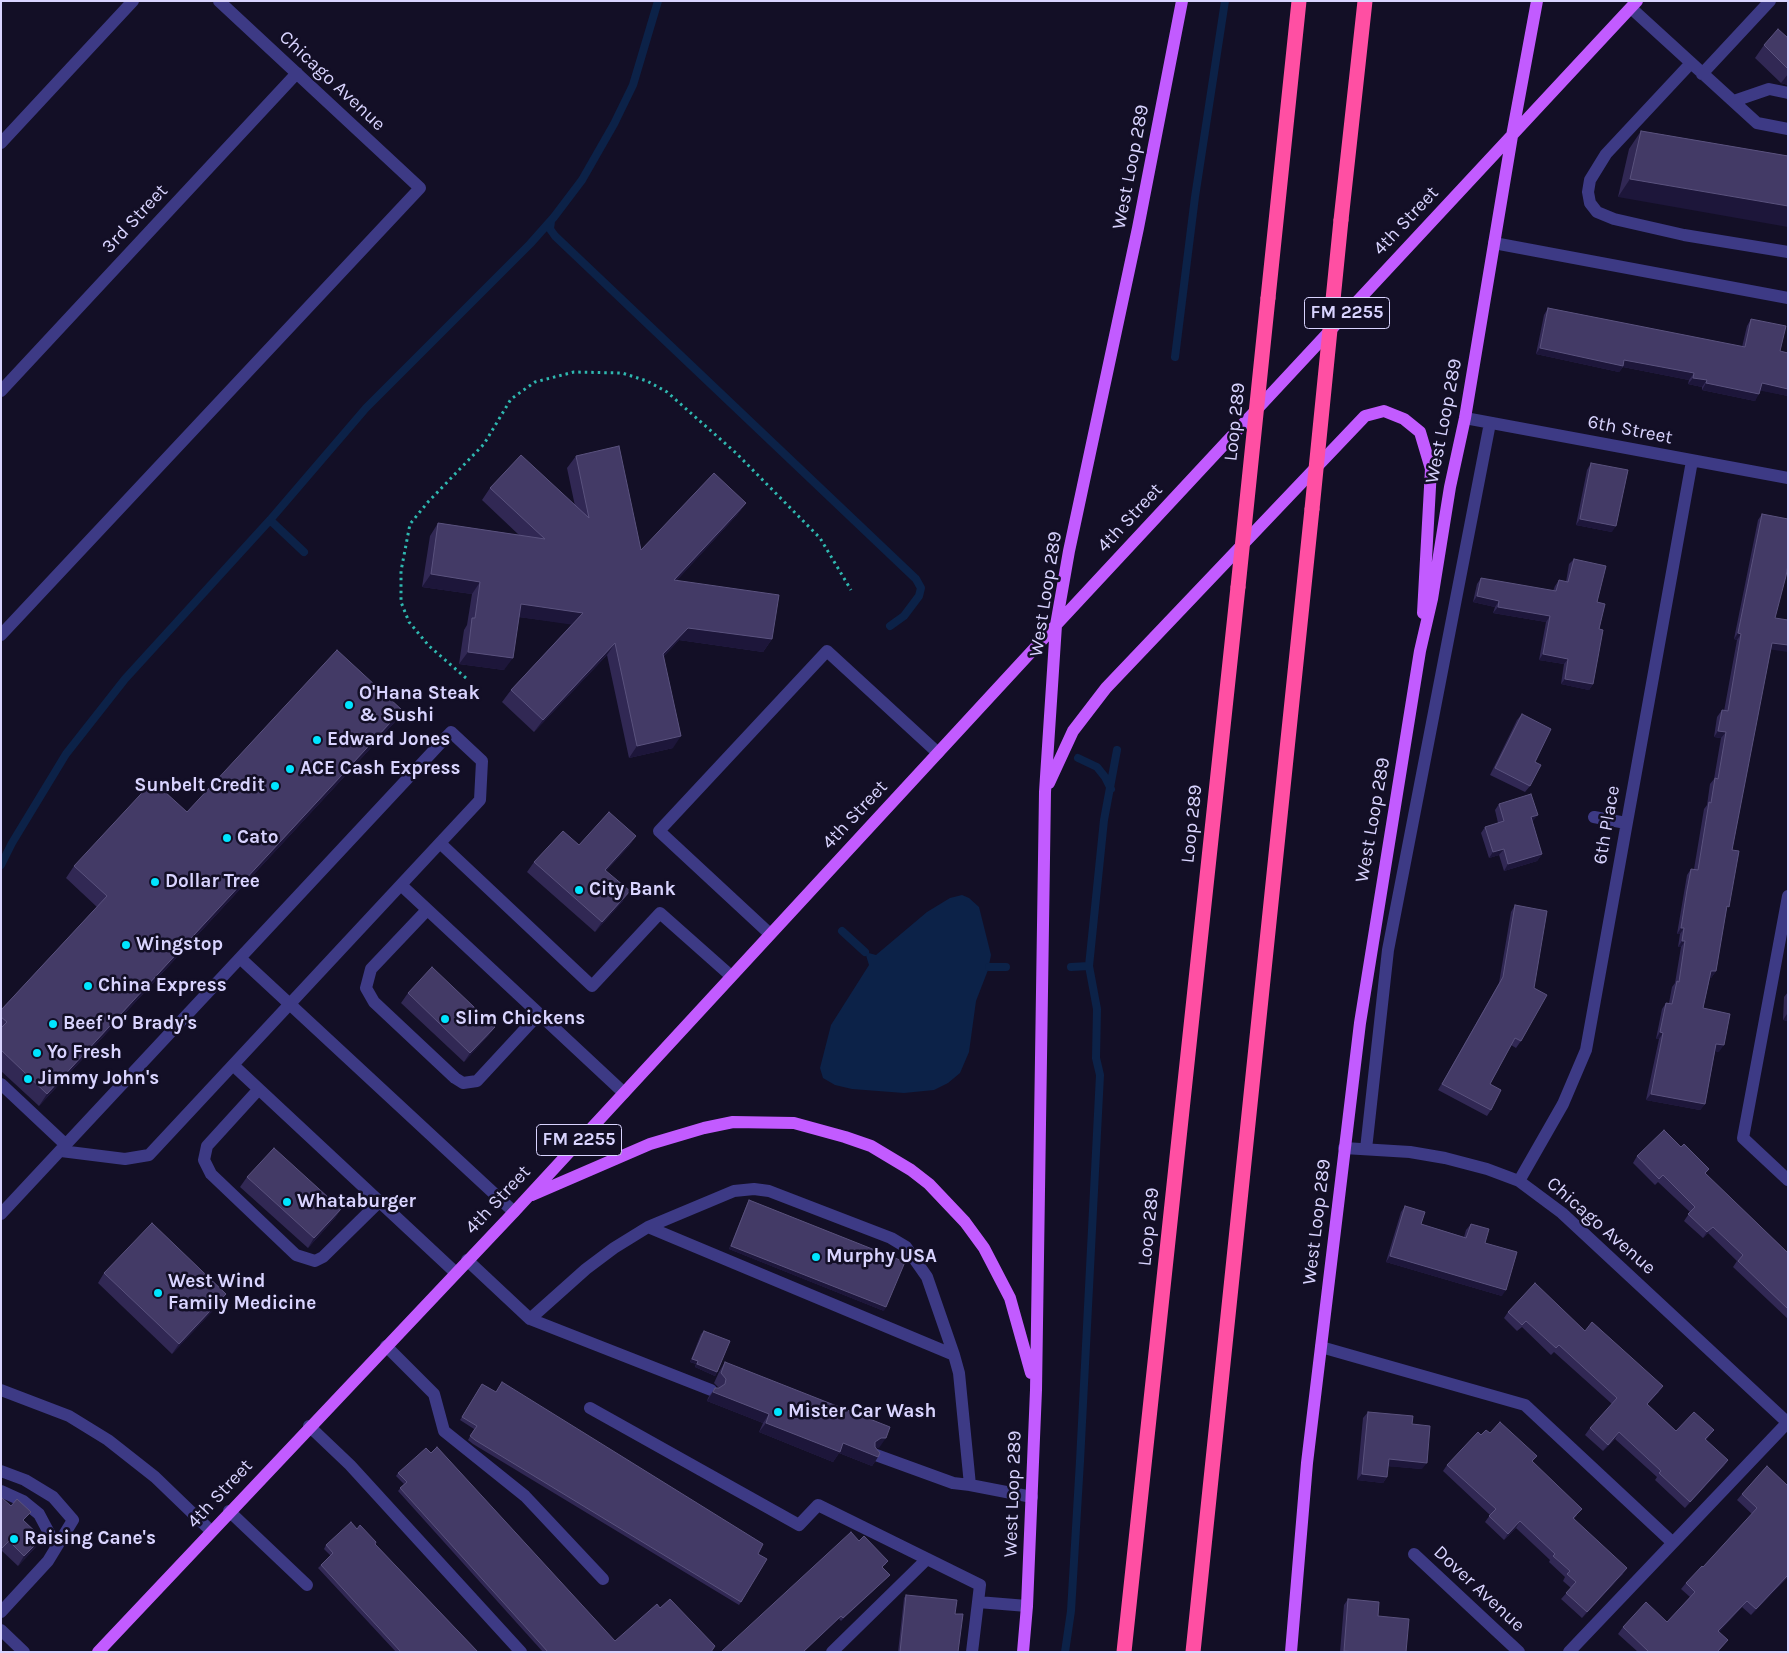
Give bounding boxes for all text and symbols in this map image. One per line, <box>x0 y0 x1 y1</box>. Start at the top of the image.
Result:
street label: Chicago Avenue <box>274 26 390 136</box>
street label: West Loop 289 <box>1108 103 1154 231</box>
street label: 3rd Street <box>97 180 173 258</box>
street label: 4th Street <box>1368 182 1444 260</box>
road number: FM 2255 <box>1304 298 1390 328</box>
street label: West Loop 289 <box>1421 357 1467 485</box>
street label: Loop 289 <box>1220 382 1250 462</box>
street label: 6th Street <box>1586 411 1674 449</box>
street label: 4th Street <box>1092 479 1168 557</box>
street label: West Loop 289 <box>1025 530 1067 658</box>
place label: O'Hana Steak & Sushi <box>359 683 480 727</box>
marker: O'Hana Steak & Sushi <box>343 699 355 711</box>
place label: Edward Jones <box>327 729 450 751</box>
marker: Edward Jones <box>311 734 323 746</box>
street label: West Loop 289 <box>1351 756 1395 884</box>
place label: ACE Cash Express <box>300 758 461 780</box>
marker: ACE Cash Express <box>284 763 296 775</box>
place label: Sunbelt Credit <box>134 775 265 797</box>
street label: 4th Street <box>817 776 893 854</box>
marker: Sunbelt Credit <box>269 780 281 792</box>
street label: Loop 289 <box>1177 784 1207 864</box>
street label: 6th Place <box>1589 784 1625 866</box>
place label: Cato <box>237 827 278 849</box>
marker: Cato <box>221 832 233 844</box>
place label: Dollar Tree <box>165 871 260 893</box>
marker: Dollar Tree <box>149 876 161 888</box>
place label: City Bank <box>589 879 676 901</box>
marker: City Bank <box>573 884 585 896</box>
place label: Wingstop <box>136 934 223 956</box>
marker: Wingstop <box>120 939 132 951</box>
place label: China Express <box>98 975 227 997</box>
marker: China Express <box>82 980 94 992</box>
place label: Slim Chickens <box>455 1008 585 1030</box>
place label: Beef 'O' Brady's <box>63 1013 197 1035</box>
marker: Slim Chickens <box>439 1013 451 1025</box>
marker: Beef 'O' Brady's <box>47 1018 59 1030</box>
place label: Yo Fresh <box>47 1042 122 1064</box>
marker: Yo Fresh <box>31 1047 43 1059</box>
place label: Jimmy John's <box>38 1068 159 1090</box>
marker: Jimmy John's <box>22 1073 34 1085</box>
road number: FM 2255 <box>536 1124 622 1156</box>
street label: West Loop 289 <box>1298 1158 1336 1286</box>
street label: 4th Street <box>460 1161 536 1239</box>
street label: Chicago Avenue <box>1542 1172 1660 1280</box>
street label: Loop 289 <box>1134 1187 1164 1267</box>
place label: Whataburger <box>297 1191 416 1213</box>
marker: Whataburger <box>281 1196 293 1208</box>
place label: Murphy USA <box>826 1246 937 1268</box>
marker: Murphy USA <box>810 1251 822 1263</box>
place label: West Wind Family Medicine <box>168 1271 316 1315</box>
marker: West Wind Family Medicine <box>152 1287 164 1299</box>
place label: Mister Car Wash <box>788 1401 936 1423</box>
marker: Mister Car Wash <box>772 1406 784 1418</box>
street label: West Loop 289 <box>999 1430 1027 1558</box>
street label: 4th Street <box>182 1455 258 1533</box>
place label: Raising Cane's <box>24 1528 156 1550</box>
marker: Raising Cane's <box>8 1533 20 1545</box>
street label: Dover Avenue <box>1429 1541 1529 1637</box>

